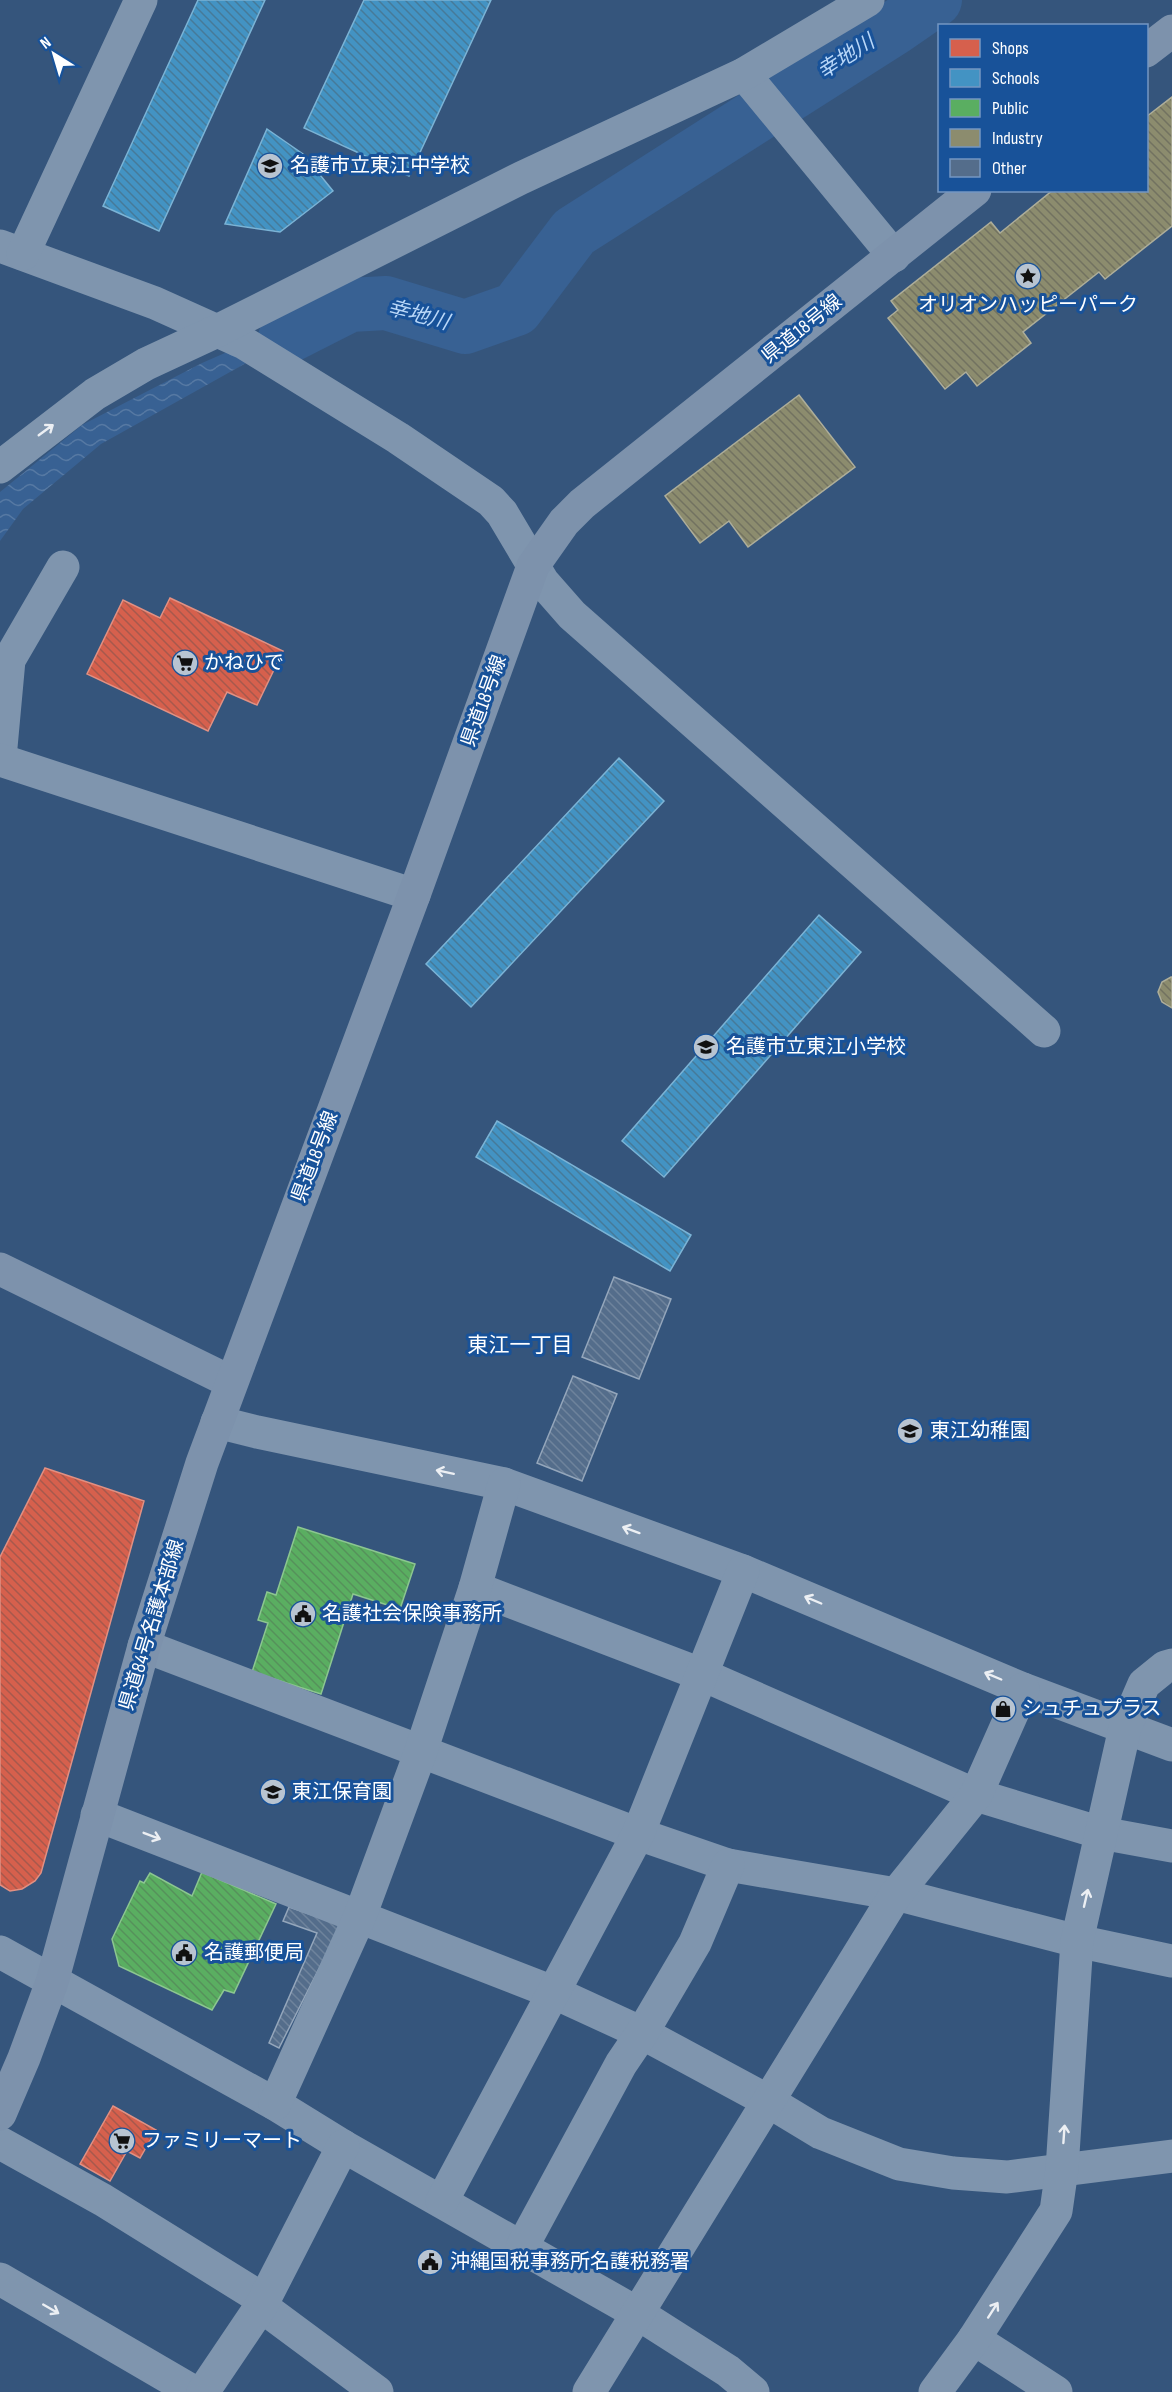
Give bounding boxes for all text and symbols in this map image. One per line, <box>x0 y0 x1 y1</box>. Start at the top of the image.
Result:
north arrow <box>24 24 84 84</box>
legend <box>938 24 1148 192</box>
water label: 幸地川 <box>813 28 881 85</box>
text: N <box>37 33 55 53</box>
text: Shops <box>992 38 1029 59</box>
text: Schools <box>992 68 1039 89</box>
text: Public <box>992 98 1029 119</box>
text: Industry <box>992 128 1043 149</box>
school or university icon: 名護市立東江中学校 <box>255 151 285 181</box>
place label: 名護市立東江中学校 <box>290 154 470 178</box>
text: Other <box>992 158 1026 179</box>
place icon: オリオンハッピーパーク <box>1013 261 1043 291</box>
street label: 県道18号線 <box>757 290 847 368</box>
place label: オリオンハッピーパーク <box>918 293 1138 317</box>
water label: 幸地川 <box>384 295 454 336</box>
one-way arrow <box>37 424 53 437</box>
supermarket icon: かねひで <box>170 648 200 678</box>
place label: かねひで <box>204 651 284 675</box>
street label: 県道18号線 <box>456 652 512 750</box>
school or university icon: 名護市立東江小学校 <box>691 1032 721 1062</box>
place label: 名護市立東江小学校 <box>726 1035 906 1059</box>
street label: 県道18号線 <box>287 1108 343 1206</box>
district label: 東江一丁目 <box>468 1333 573 1358</box>
school or university icon: 東江幼稚園 <box>895 1416 925 1446</box>
place label: 東江幼稚園 <box>930 1419 1030 1443</box>
one-way arrow <box>436 1465 455 1477</box>
one-way arrow <box>622 1524 641 1535</box>
street label: 県道84号名護本部線 <box>115 1537 189 1713</box>
one-way arrow <box>804 1594 823 1605</box>
public building icon: 名護社会保険事務所 <box>288 1599 318 1629</box>
place label: 名護社会保険事務所 <box>322 1602 502 1626</box>
one-way arrow <box>984 1670 1002 1681</box>
shop icon: シュチュプラス <box>988 1694 1018 1724</box>
place label: シュチュプラス <box>1022 1697 1162 1721</box>
school or university icon: 東江保育園 <box>258 1777 288 1807</box>
place label: 東江保育園 <box>292 1780 392 1804</box>
one-way arrow <box>142 1831 161 1842</box>
one-way arrow <box>1081 1889 1093 1908</box>
public building icon: 名護郵便局 <box>169 1938 199 1968</box>
place label: 名護郵便局 <box>204 1941 304 1965</box>
one-way arrow <box>1059 2124 1070 2144</box>
supermarket icon: ファミリーマート <box>107 2126 137 2156</box>
place label: ファミリーマート <box>142 2129 302 2153</box>
public building icon: 沖縄国税事務所名護税務署 <box>415 2247 445 2277</box>
place label: 沖縄国税事務所名護税務署 <box>450 2250 690 2274</box>
one-way arrow <box>986 2301 999 2318</box>
one-way arrow <box>42 2303 59 2315</box>

